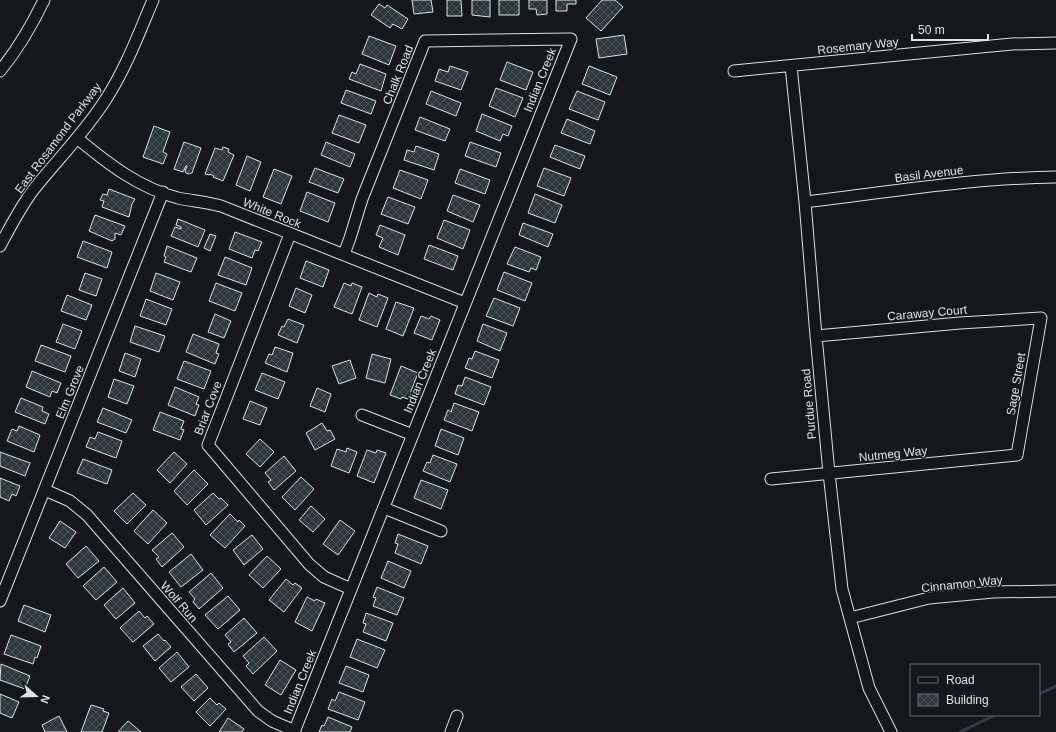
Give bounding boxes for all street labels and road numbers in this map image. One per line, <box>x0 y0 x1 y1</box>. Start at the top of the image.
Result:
street label: Rosemary Way <box>817 35 899 57</box>
street label: Chalk Road <box>380 43 416 107</box>
street label: Indian Creek <box>521 45 560 114</box>
street label: East Rosamond Parkway <box>12 80 104 196</box>
street label: Basil Avenue <box>894 163 964 185</box>
street label: White Rock <box>241 195 304 231</box>
street label: Caraway Court <box>887 302 968 323</box>
street label: Indian Creek <box>401 346 440 415</box>
street label: Sage Street <box>1004 351 1029 416</box>
street label: Elm Grove <box>53 363 87 421</box>
street label: Purdue Road <box>799 368 819 440</box>
street label: Briar Cove <box>191 379 225 437</box>
street label: Nutmeg Way <box>858 443 928 465</box>
street label: Cinnamon Way <box>921 573 1003 595</box>
street label: Wolf Run <box>158 579 200 625</box>
street label: Indian Creek <box>281 647 320 716</box>

